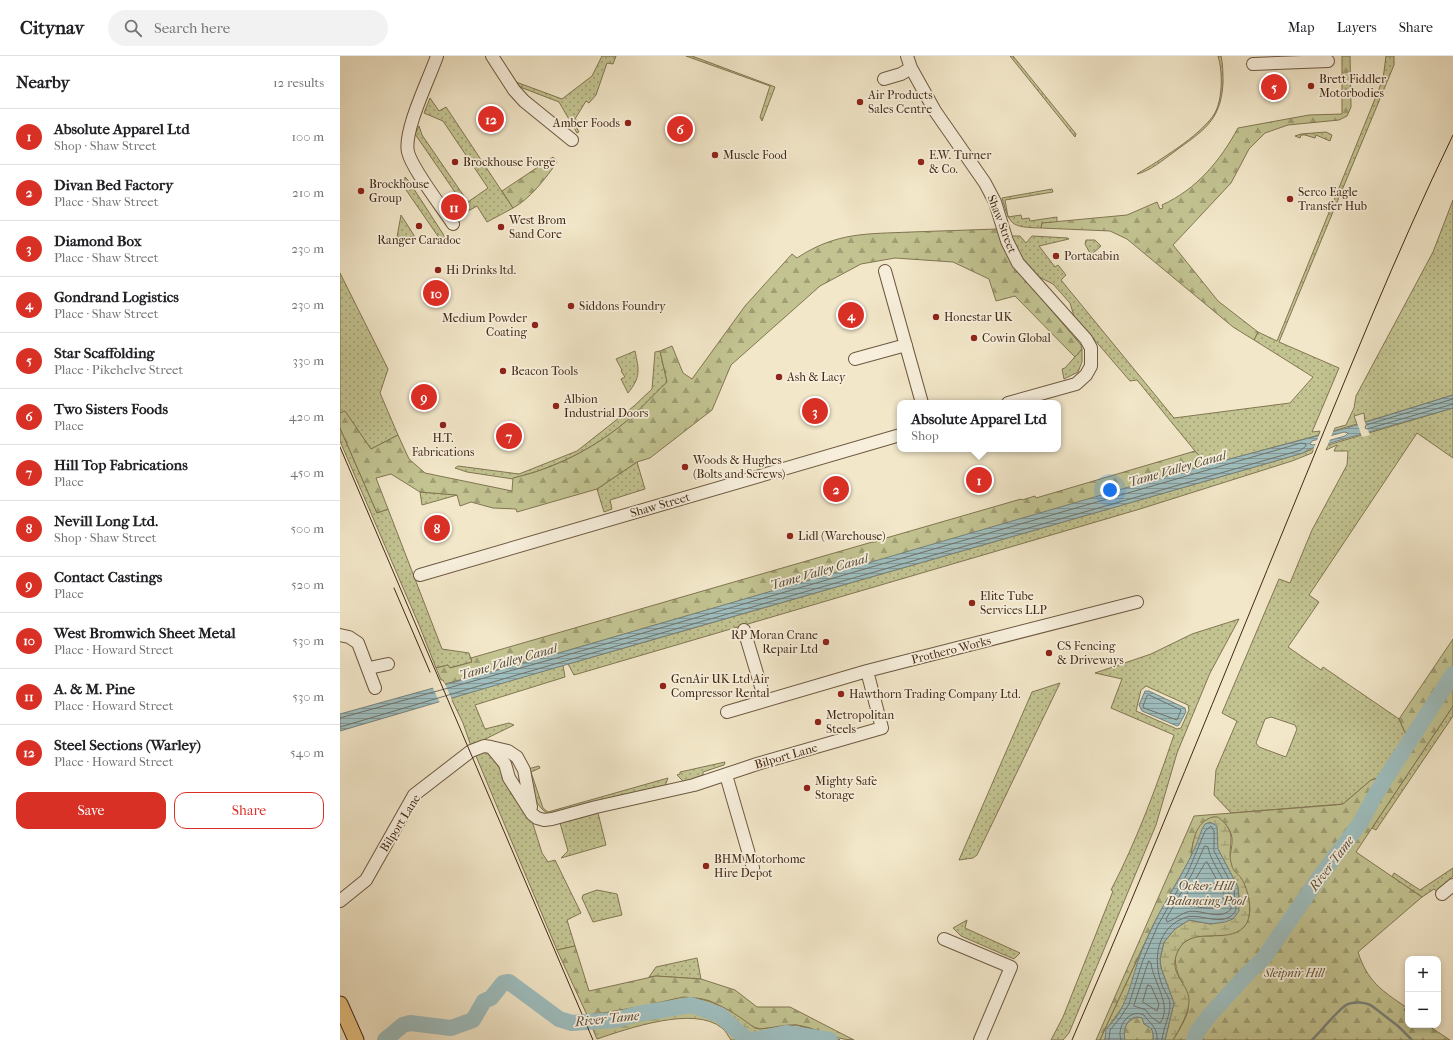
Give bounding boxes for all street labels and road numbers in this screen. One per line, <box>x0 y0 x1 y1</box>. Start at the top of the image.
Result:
street label: Shaw Street <box>984 193 1020 256</box>
street label: Shaw Street <box>629 490 692 520</box>
street label: Prothero Works <box>910 633 993 667</box>
street label: Bilport Lane <box>753 740 819 772</box>
street label: Bilport Lane <box>377 792 423 854</box>

